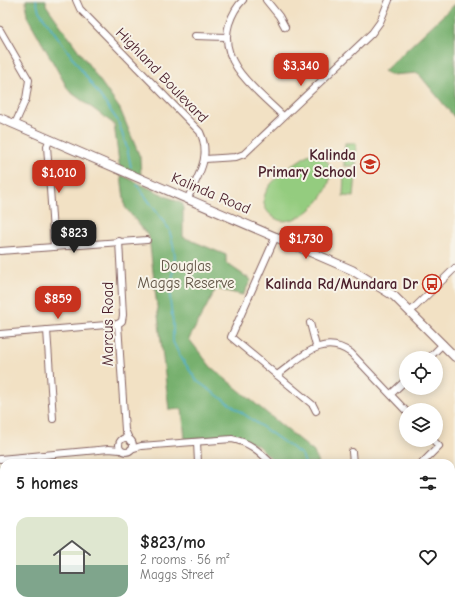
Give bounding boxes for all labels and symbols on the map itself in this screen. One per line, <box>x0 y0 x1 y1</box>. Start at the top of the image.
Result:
street label: Highland Boulevard <box>112 24 212 126</box>
pin: $3,340 <box>268 53 334 87</box>
place label: Kalinda Primary School <box>258 146 356 181</box>
school or university icon: Kalinda Primary School <box>359 153 381 175</box>
pin: $1,010 <box>26 160 92 194</box>
street label: Kalinda Road <box>169 168 253 218</box>
pin: $823 <box>50 220 98 254</box>
pin: $1,730 <box>273 226 339 260</box>
park label: Douglas Maggs Reserve <box>138 257 235 292</box>
bus stop icon: Kalinda Rd/Mundara Dr <box>421 273 443 295</box>
place label: Kalinda Rd/Mundara Dr <box>265 275 418 293</box>
street label: Marcus Road <box>99 282 117 366</box>
pin: $859 <box>34 286 82 320</box>

